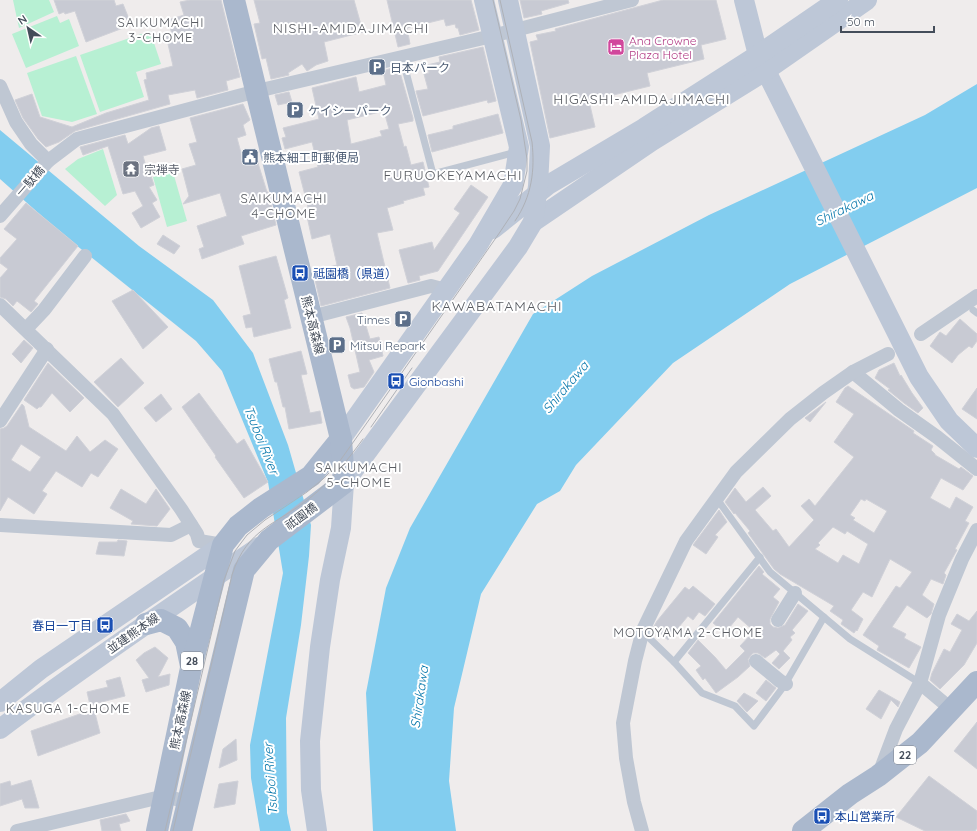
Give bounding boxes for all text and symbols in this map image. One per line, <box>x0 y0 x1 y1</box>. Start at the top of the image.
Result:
north arrow <box>8 8 48 48</box>
scale bar <box>841 8 934 34</box>
text: N <box>15 12 30 28</box>
district label: SAIKUMACHI 3-CHOME <box>117 14 205 45</box>
text: 50 m <box>847 14 875 29</box>
district label: NISHI-AMIDAJIMACHI <box>273 19 429 37</box>
place label: Ana Crowne Plaza Hotel <box>629 33 697 62</box>
hotel icon: Ana Crowne Plaza Hotel <box>606 37 626 57</box>
parking icon: 日本パーク <box>367 57 387 77</box>
place label: 日本パーク <box>390 60 450 75</box>
district label: HIGASHI-AMIDAJIMACHI <box>553 90 731 108</box>
parking icon: ケイシーパーク <box>285 100 305 120</box>
place label: ケイシーパーク <box>308 103 392 118</box>
public building icon: 熊本細工町郵便局 <box>240 147 260 167</box>
place label: 熊本細工町郵便局 <box>263 150 359 165</box>
temple icon: 宗禅寺 <box>121 159 141 179</box>
street label: 一駄橋 <box>13 162 47 200</box>
place label: 宗禅寺 <box>144 162 180 177</box>
district label: FURUOKEYAMACHI <box>384 166 522 184</box>
water label: Shirakawa <box>812 187 877 229</box>
district label: SAIKUMACHI 4-CHOME <box>240 190 328 221</box>
bus stop icon: 祗園橋（県道） <box>290 263 310 283</box>
place label: 祗園橋（県道） <box>313 266 397 281</box>
street label: 熊本高森線 <box>298 294 328 356</box>
district label: KAWABATAMACHI <box>431 297 563 315</box>
parking icon: Times <box>393 309 413 329</box>
place label: Times <box>357 312 390 327</box>
parking icon: Mitsui Repark <box>327 335 347 355</box>
place label: Mitsui Repark <box>350 338 425 353</box>
water label: Shirakawa <box>539 357 592 416</box>
bus stop icon: Gionbashi <box>386 371 406 391</box>
place label: Gionbashi <box>409 374 464 389</box>
water label: Tsuboi River <box>241 403 284 478</box>
district label: SAIKUMACHI 5-CHOME <box>315 459 403 490</box>
street label: 祇園橋 <box>282 499 320 533</box>
street label: 並建熊本線 <box>104 610 162 656</box>
bus stop icon: 春日一丁目 <box>95 615 115 635</box>
place label: 春日一丁目 <box>32 618 92 633</box>
district label: MOTOYAMA 2-CHOME <box>613 624 763 640</box>
road number: 28 <box>181 652 203 670</box>
water label: Shirakawa <box>407 664 431 729</box>
street label: 熊本高森線 <box>166 689 194 751</box>
district label: KASUGA 1-CHOME <box>6 700 130 716</box>
water label: Tsuboi River <box>259 740 281 816</box>
road number: 22 <box>894 746 916 764</box>
bus stop icon: 本山営業所 <box>812 806 832 826</box>
place label: 本山営業所 <box>835 809 895 824</box>

